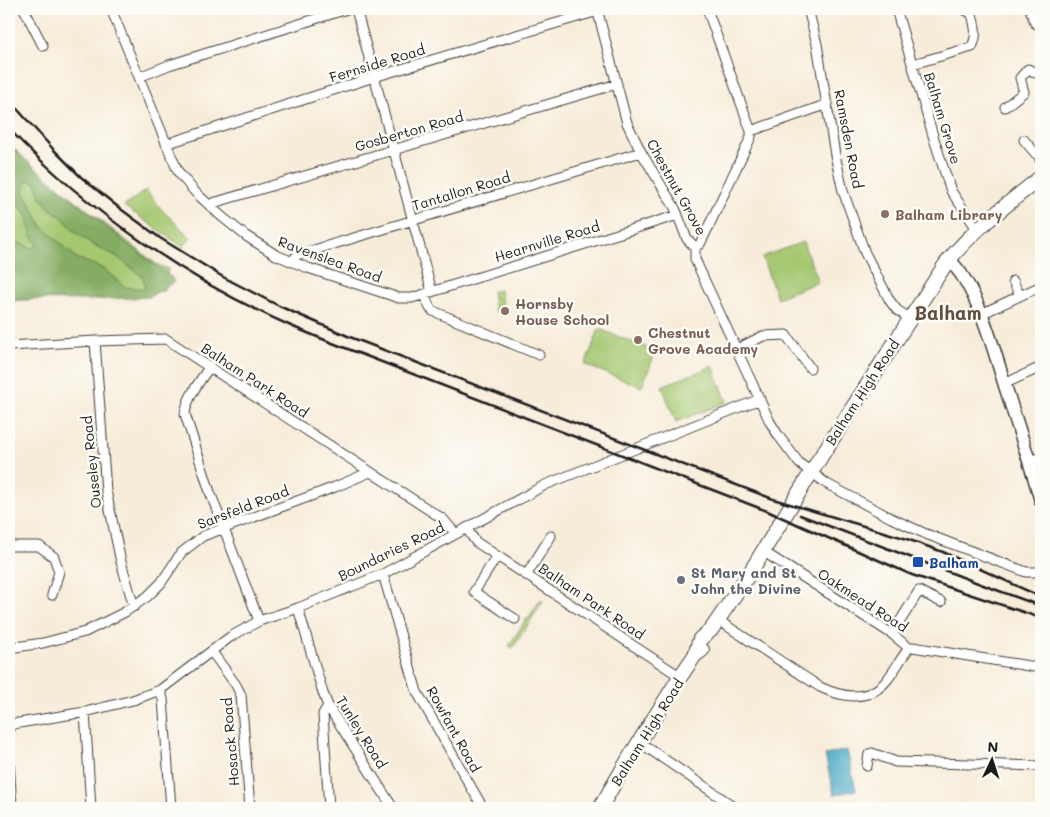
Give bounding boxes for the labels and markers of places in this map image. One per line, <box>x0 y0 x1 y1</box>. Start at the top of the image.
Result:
place label: Balham Library <box>895 205 1003 224</box>
marker: Balham Library <box>879 208 891 220</box>
place label: Hornsby House School <box>515 294 609 329</box>
marker: Hornsby House School <box>499 305 511 317</box>
place label: Chestnut Grove Academy <box>648 323 759 358</box>
marker: Chestnut Grove Academy <box>632 334 644 346</box>
place label: Balham <box>929 553 979 572</box>
marker: Balham <box>911 555 925 569</box>
place label: St Mary and St John the Divine <box>691 563 801 598</box>
marker: St Mary and St John the Divine <box>675 574 687 586</box>

